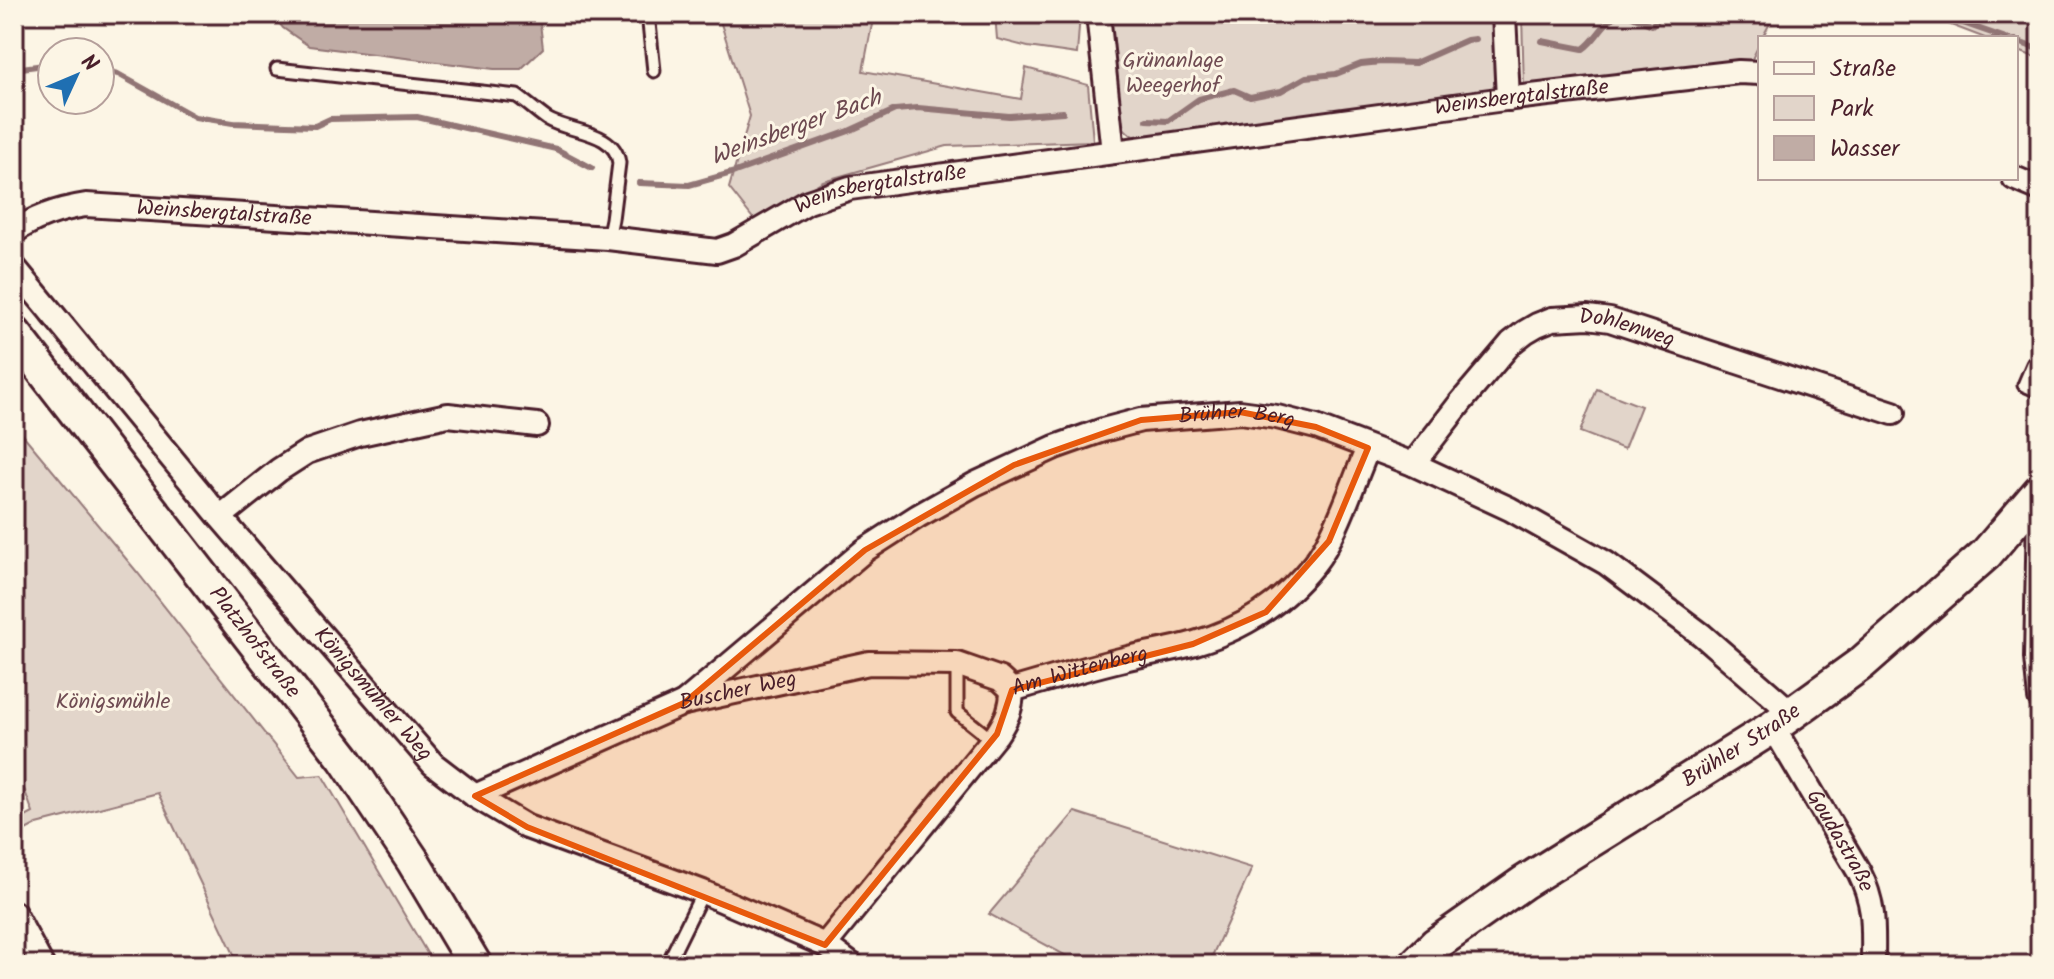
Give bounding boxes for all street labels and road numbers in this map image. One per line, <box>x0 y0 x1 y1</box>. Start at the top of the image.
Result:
street label: Weinsbergtalstraße <box>1432 70 1611 126</box>
street label: Weinsbergtalstraße <box>787 155 969 224</box>
street label: Weinsbergtalstraße <box>136 191 313 237</box>
street label: Dohlenweg <box>1578 299 1679 358</box>
street label: Brühler Berg <box>1177 394 1299 438</box>
street label: Platzhofstraße <box>199 579 309 706</box>
street label: Königsmühler Weg <box>305 619 441 770</box>
street label: Am Wittenberg <box>1007 637 1151 707</box>
street label: Buscher Weg <box>676 662 800 721</box>
street label: Brühler Straße <box>1675 695 1809 797</box>
street label: Goudastraße <box>1796 783 1883 897</box>

